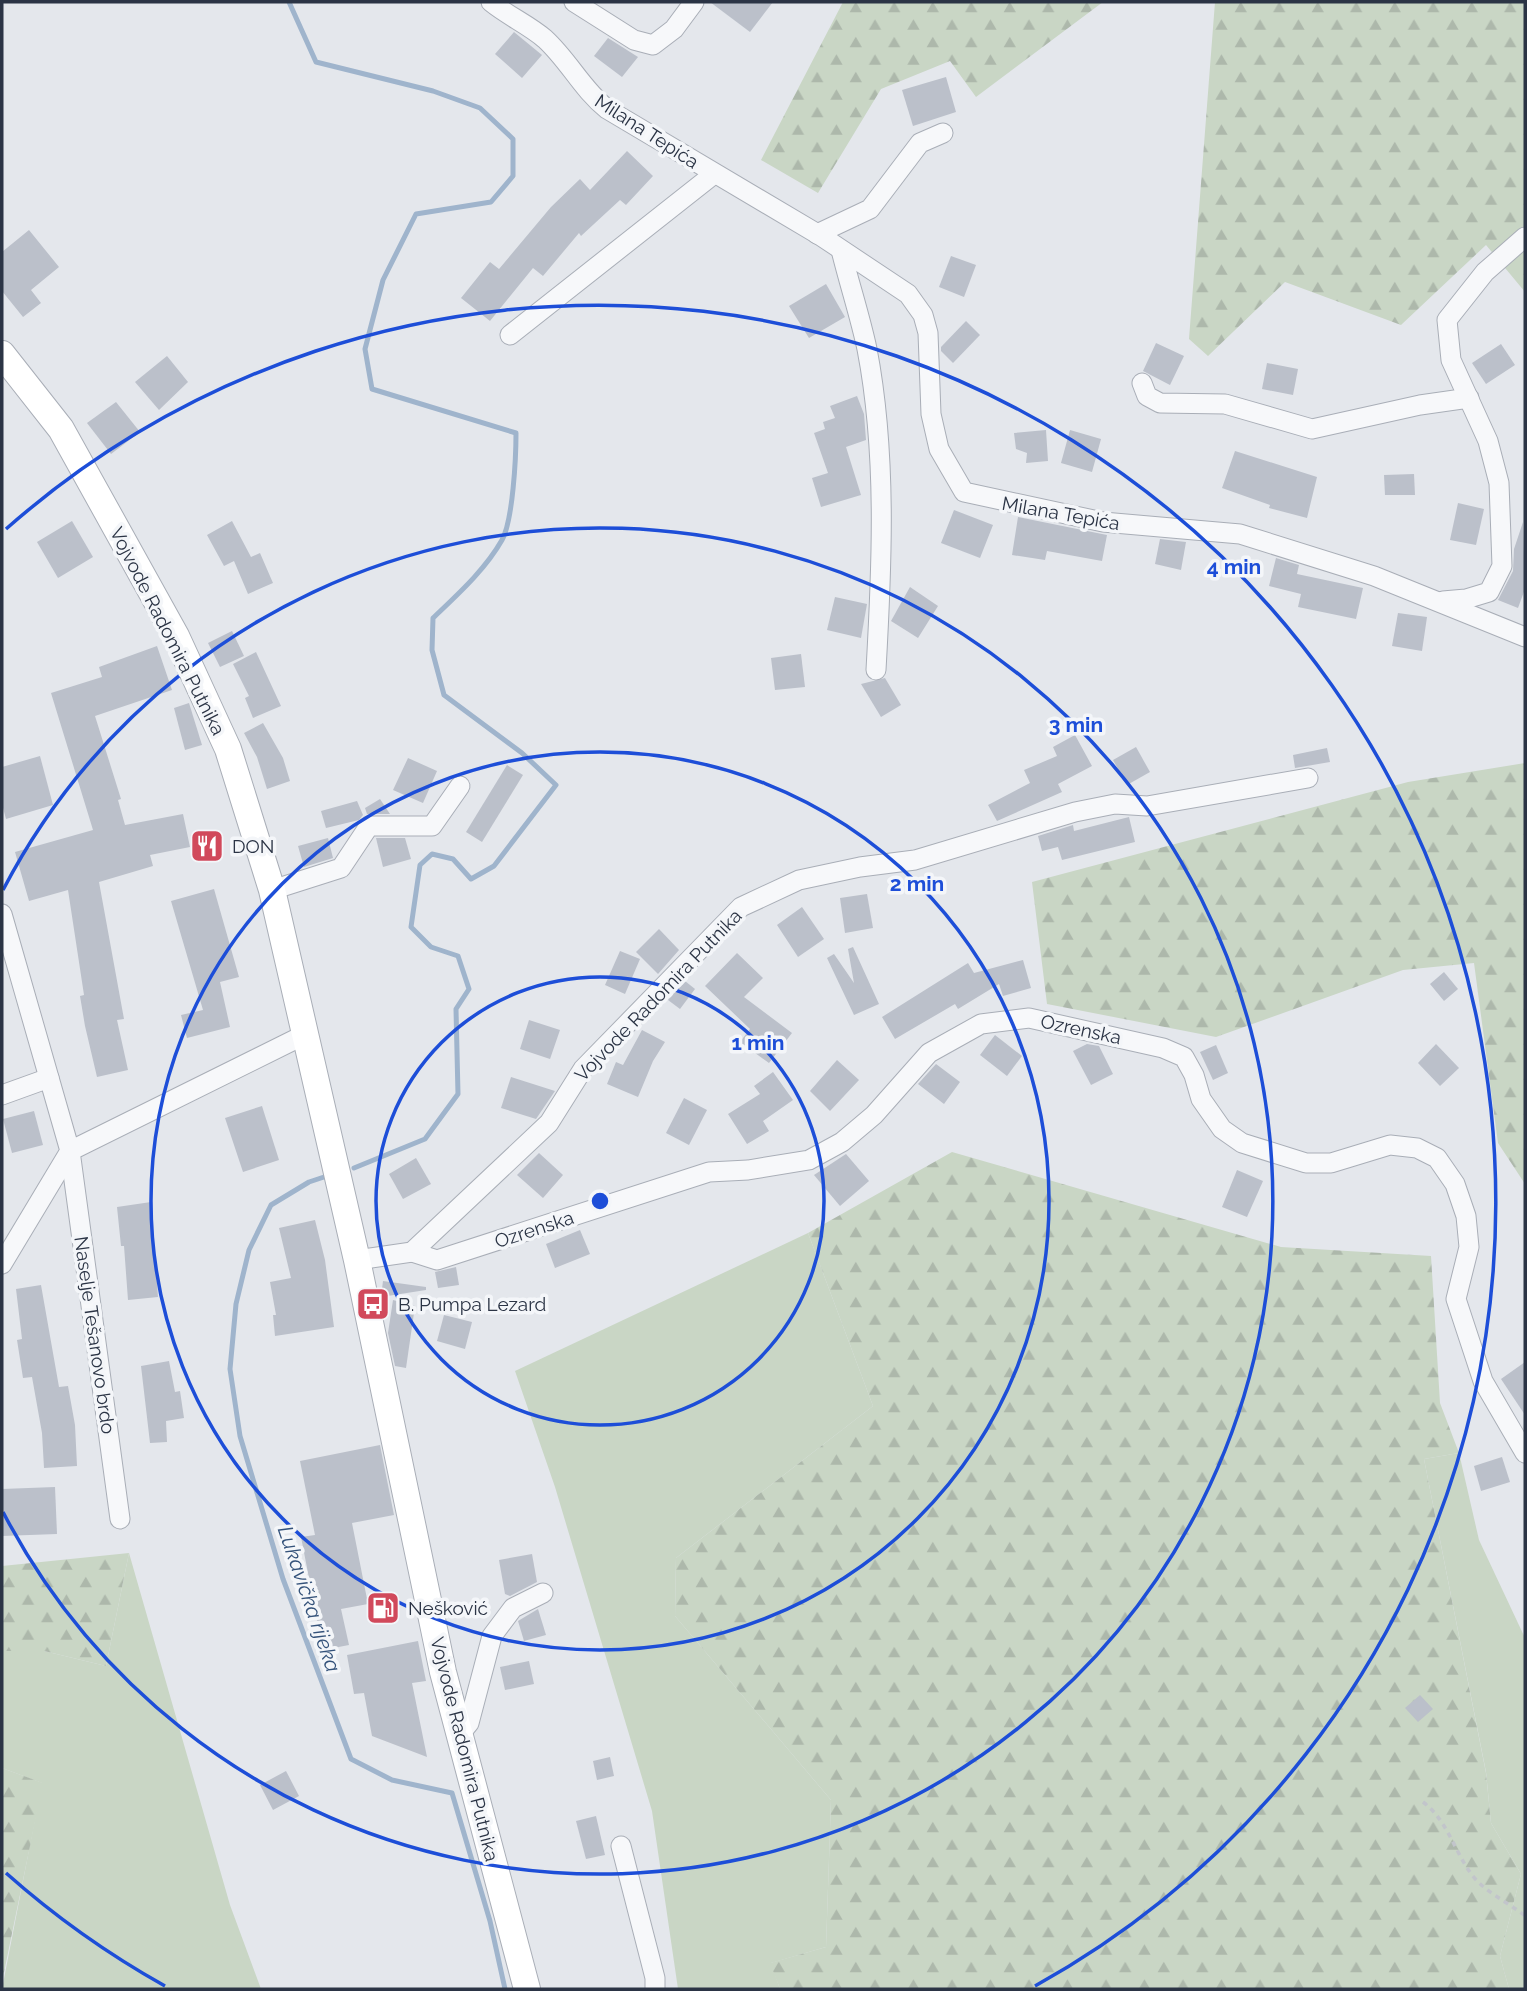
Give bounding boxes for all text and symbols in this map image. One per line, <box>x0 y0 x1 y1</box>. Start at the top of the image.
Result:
street label: Milana Tepića <box>591 89 703 173</box>
street label: Milana Tepića <box>1000 492 1122 534</box>
street label: Vojvode Radomira Putnika <box>106 523 230 739</box>
text: 4 min <box>1207 554 1261 579</box>
text: 3 min <box>1049 712 1103 737</box>
restaurant icon: DON <box>188 827 226 865</box>
place label: DON <box>232 835 275 857</box>
text: 2 min <box>890 871 944 896</box>
street label: Vojvode Radomira Putnika <box>570 904 746 1086</box>
street label: Ozrenska <box>1039 1010 1123 1048</box>
text: 1 min <box>731 1030 785 1055</box>
centre of rings <box>588 1189 612 1213</box>
street label: Ozrenska <box>492 1206 576 1252</box>
street label: Naselje Tešanovo brdo <box>70 1235 120 1435</box>
bus stop icon: B. Pumpa Lezard <box>354 1285 392 1323</box>
place label: B. Pumpa Lezard <box>398 1293 546 1315</box>
water label: Lukavička rijeka <box>273 1522 346 1675</box>
fuel station icon: Nešković <box>364 1589 402 1627</box>
place label: Nešković <box>408 1597 488 1619</box>
street label: Vojvode Radomira Putnika <box>426 1635 504 1863</box>

